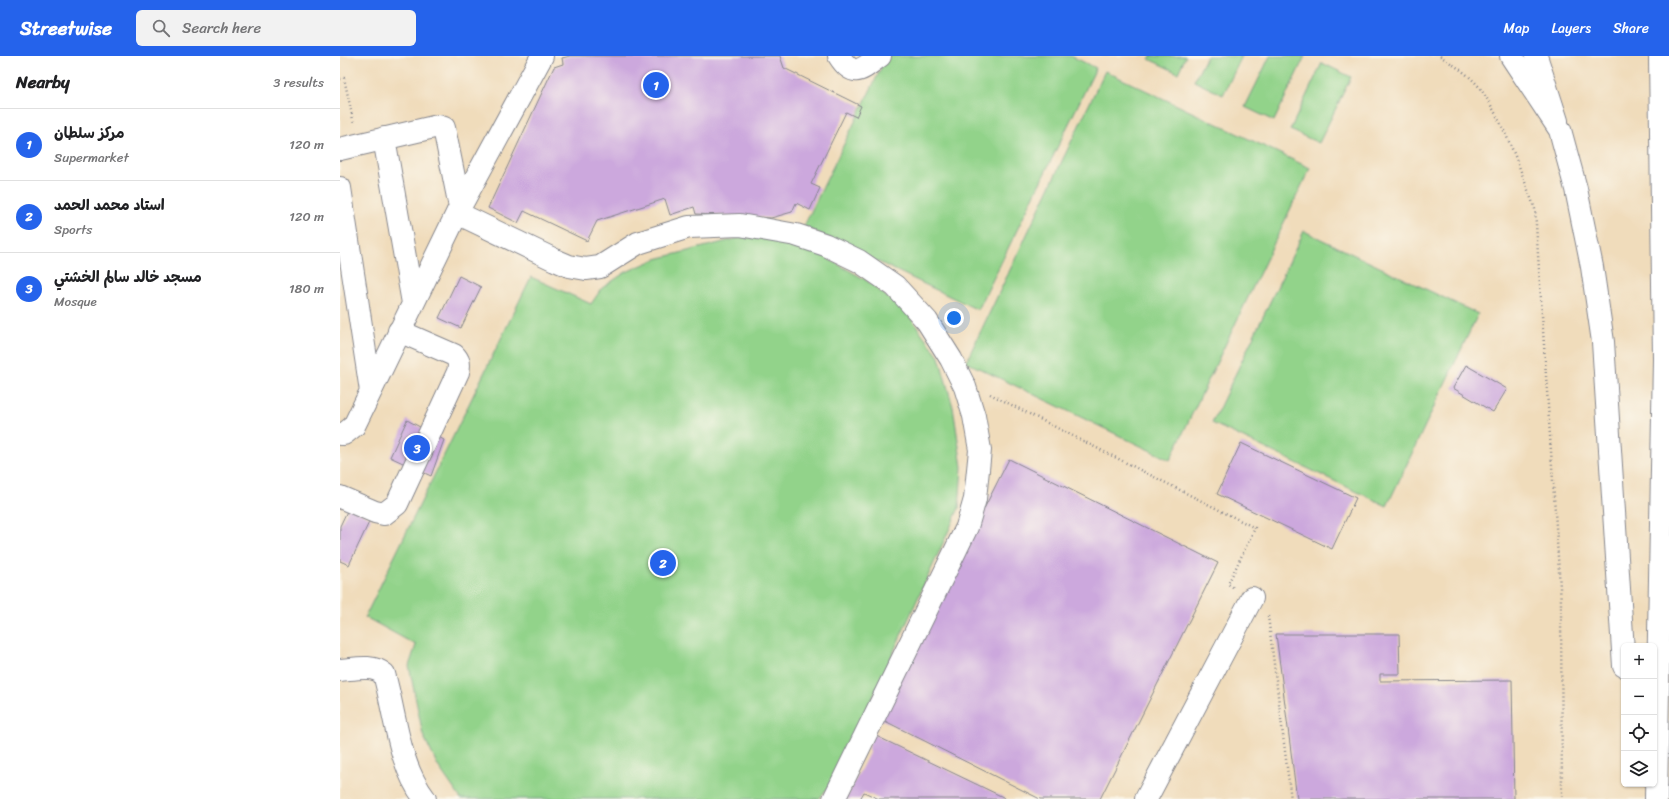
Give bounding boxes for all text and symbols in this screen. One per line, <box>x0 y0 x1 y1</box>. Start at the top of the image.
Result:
search box <box>136 10 416 46</box>
text: Streetwise <box>20 12 112 45</box>
text: Search here <box>182 15 261 41</box>
text: Map <box>1504 16 1529 41</box>
text: Layers <box>1551 16 1591 41</box>
text: Share <box>1613 16 1649 41</box>
icon: search <box>150 17 172 39</box>
text: Nearby <box>16 67 70 97</box>
pin: 1 <box>643 70 669 100</box>
text: 3 results <box>273 71 324 94</box>
text: مركز سلطان <box>54 120 124 146</box>
text: 1 <box>26 133 32 156</box>
text: 120 m <box>289 133 324 156</box>
text: Supermarket <box>54 146 129 169</box>
text: استاد محمد الحمد <box>54 192 165 218</box>
text: 2 <box>25 205 33 228</box>
text: 120 m <box>289 205 324 228</box>
text: Sports <box>54 218 92 241</box>
text: مسجد خالد سالم الخشتي <box>54 264 202 290</box>
text: 3 <box>25 277 33 300</box>
text: 180 m <box>289 277 324 300</box>
text: Mosque <box>54 290 97 313</box>
your location <box>944 308 964 328</box>
pin: 3 <box>404 433 430 463</box>
pin: 2 <box>650 548 676 578</box>
map controls <box>1621 643 1657 787</box>
button: + <box>1621 643 1657 679</box>
button: − <box>1621 679 1657 715</box>
button: locate <box>1621 715 1657 751</box>
button: layers <box>1621 751 1657 787</box>

